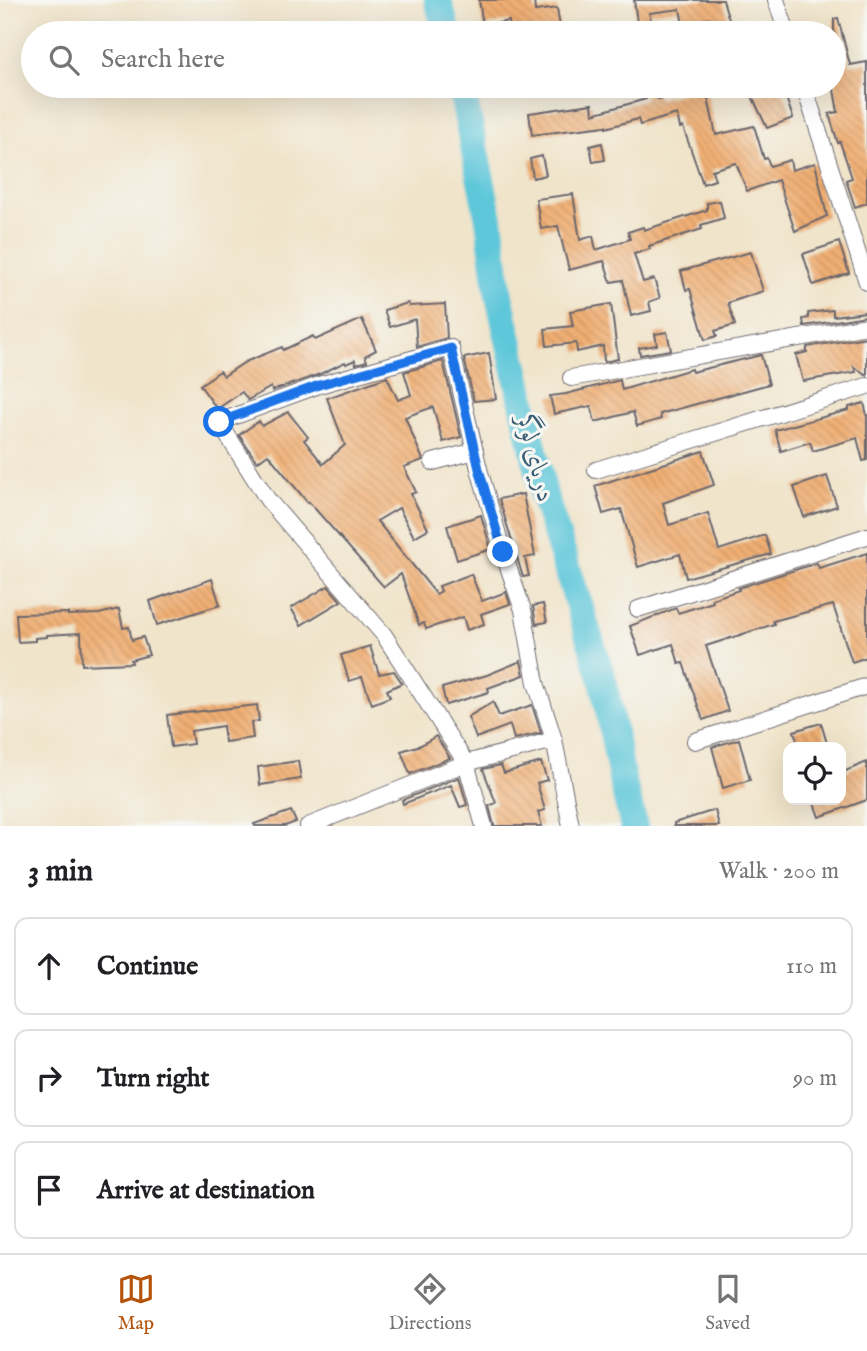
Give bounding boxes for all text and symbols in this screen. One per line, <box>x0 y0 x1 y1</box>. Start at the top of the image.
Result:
search box <box>21 21 846 98</box>
icon: search <box>45 41 83 79</box>
text: Search here <box>101 43 225 76</box>
route start <box>203 406 234 437</box>
water label: دریای لوگر <box>508 409 564 506</box>
route end <box>487 536 518 567</box>
map controls <box>783 742 846 805</box>
button: locate <box>783 742 846 805</box>
text: 3 min <box>28 853 93 891</box>
text: Walk · 200 m <box>719 857 839 886</box>
icon: ahead <box>30 947 68 985</box>
text: Continue <box>97 950 198 983</box>
text: 110 m <box>786 952 837 981</box>
icon: right <box>30 1059 68 1097</box>
text: Turn right <box>97 1062 210 1095</box>
text: 90 m <box>793 1064 837 1093</box>
icon: arrive <box>30 1171 68 1209</box>
text: Arrive at destination <box>97 1174 315 1207</box>
tab: Map <box>117 1270 155 1336</box>
tab: Directions <box>389 1270 471 1336</box>
tab: Saved <box>705 1270 750 1336</box>

